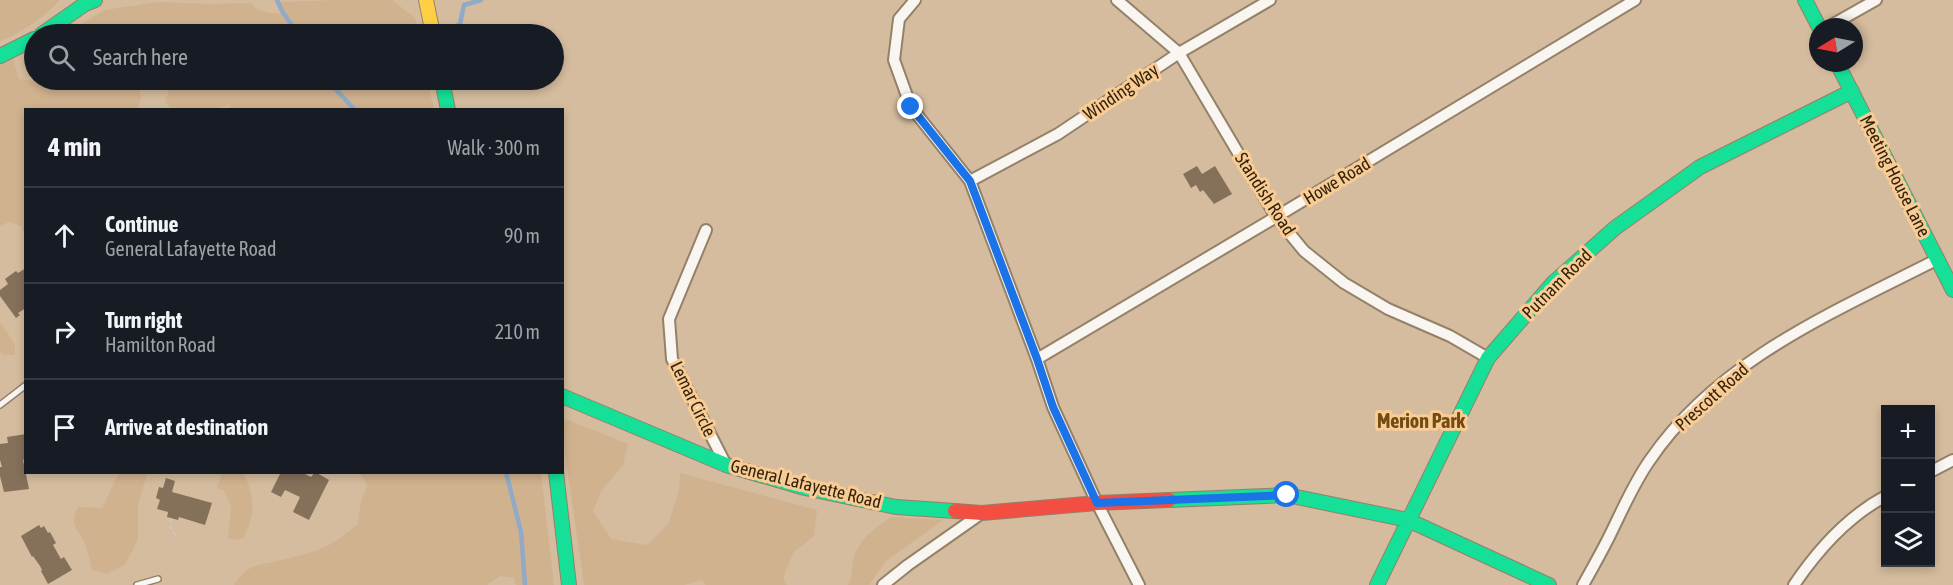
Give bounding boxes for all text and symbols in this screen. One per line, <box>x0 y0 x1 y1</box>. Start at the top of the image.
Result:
north arrow <box>1809 18 1863 72</box>
search box <box>24 24 564 90</box>
icon: search <box>45 41 78 74</box>
text: Search here <box>93 44 188 70</box>
street label: Winding Way <box>1079 59 1162 124</box>
route end <box>897 93 923 119</box>
street label: Meeting House Lane <box>1856 112 1935 240</box>
text: 4 min <box>48 132 101 162</box>
text: Walk · 300 m <box>448 136 540 159</box>
street label: Standish Road <box>1231 148 1300 239</box>
street label: Howe Road <box>1299 152 1374 209</box>
text: Continue <box>105 211 179 237</box>
icon: ahead <box>48 219 81 252</box>
text: 90 m <box>504 224 540 247</box>
text: General Lafayette Road <box>105 237 277 260</box>
street label: Putnam Road <box>1518 245 1596 323</box>
text: Turn right <box>105 307 182 333</box>
icon: right <box>48 315 81 348</box>
text: 210 m <box>495 320 540 343</box>
text: Hamilton Road <box>105 333 216 356</box>
street label: Lemar Circle <box>666 358 721 440</box>
street label: Prescott Road <box>1671 358 1752 435</box>
map controls <box>1881 405 1935 567</box>
button: + <box>1881 405 1935 459</box>
district label: Merion Park <box>1377 409 1465 432</box>
icon: arrive <box>48 411 81 444</box>
text: Arrive at destination <box>105 414 268 440</box>
street label: General Lafayette Road <box>729 455 884 512</box>
button: − <box>1881 459 1935 513</box>
route start <box>1273 481 1299 507</box>
button: layers <box>1881 513 1935 567</box>

